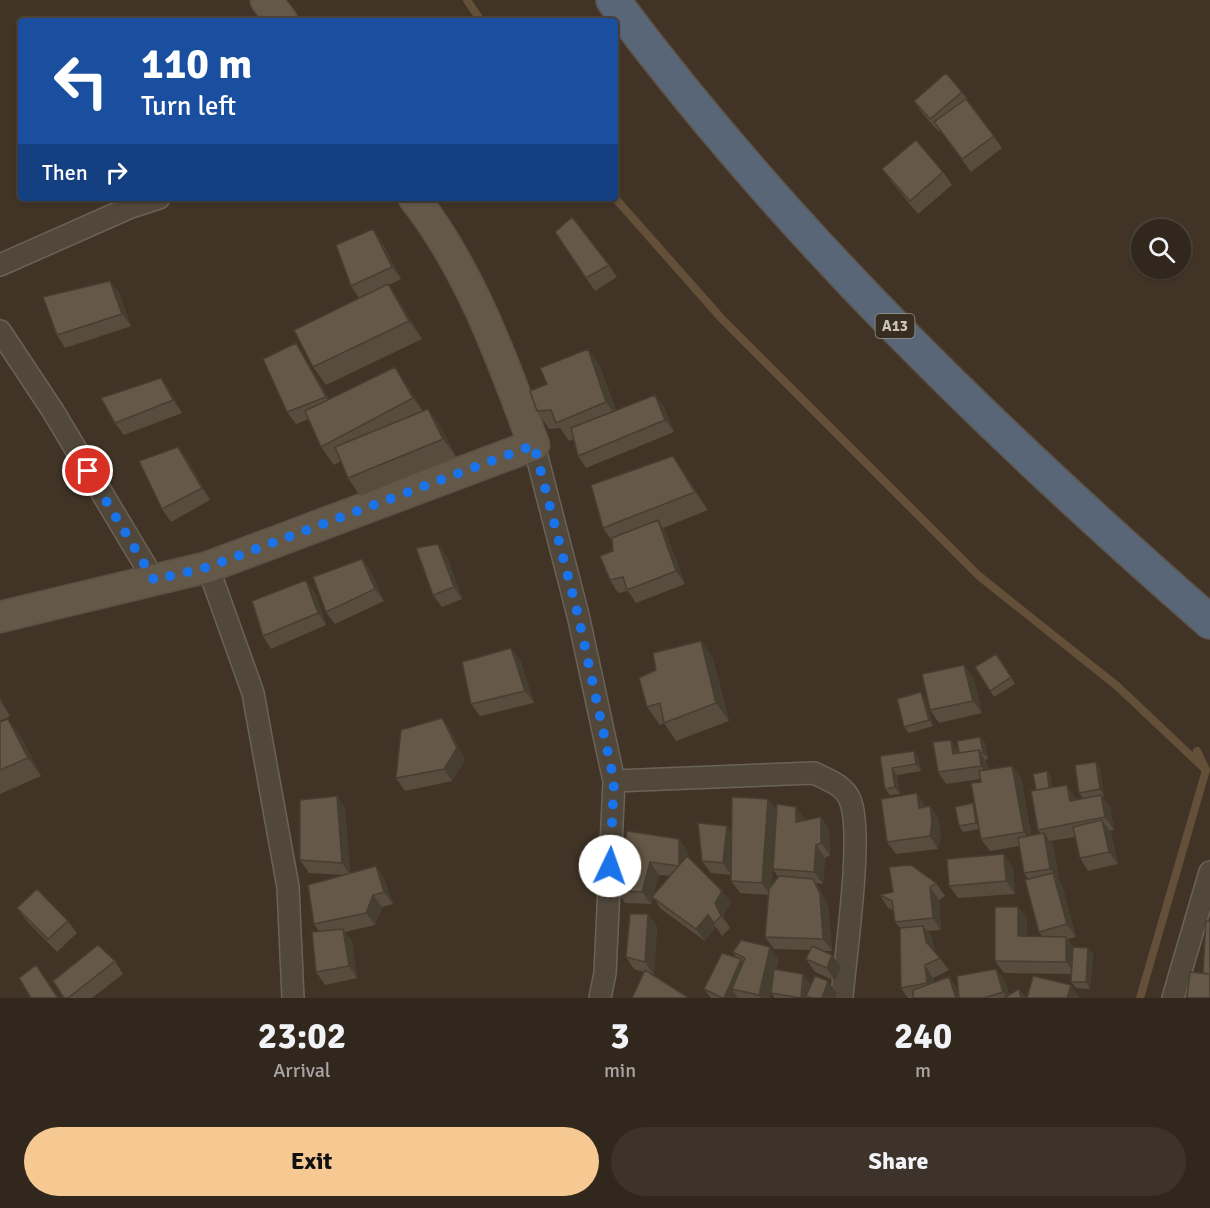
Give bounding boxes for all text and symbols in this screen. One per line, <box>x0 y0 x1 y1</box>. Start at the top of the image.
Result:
text: 110 m <box>141 39 252 90</box>
icon: left <box>42 42 120 120</box>
text: Turn left <box>141 90 236 123</box>
icon: right <box>100 156 133 189</box>
text: Then <box>42 159 88 186</box>
map controls <box>1131 219 1191 279</box>
button: search <box>1131 219 1191 279</box>
road number: A13 <box>876 314 914 338</box>
pin <box>62 445 113 496</box>
icon: arrive <box>71 454 104 487</box>
position arrow <box>578 834 642 898</box>
text: 23:02 <box>258 1014 346 1059</box>
text: 3 <box>610 1014 630 1059</box>
text: 240 <box>894 1014 952 1059</box>
text: Arrival <box>273 1058 331 1083</box>
text: min <box>604 1058 636 1083</box>
text: m <box>915 1058 931 1083</box>
button: Exit <box>24 1127 599 1196</box>
button: Share <box>611 1127 1186 1196</box>

